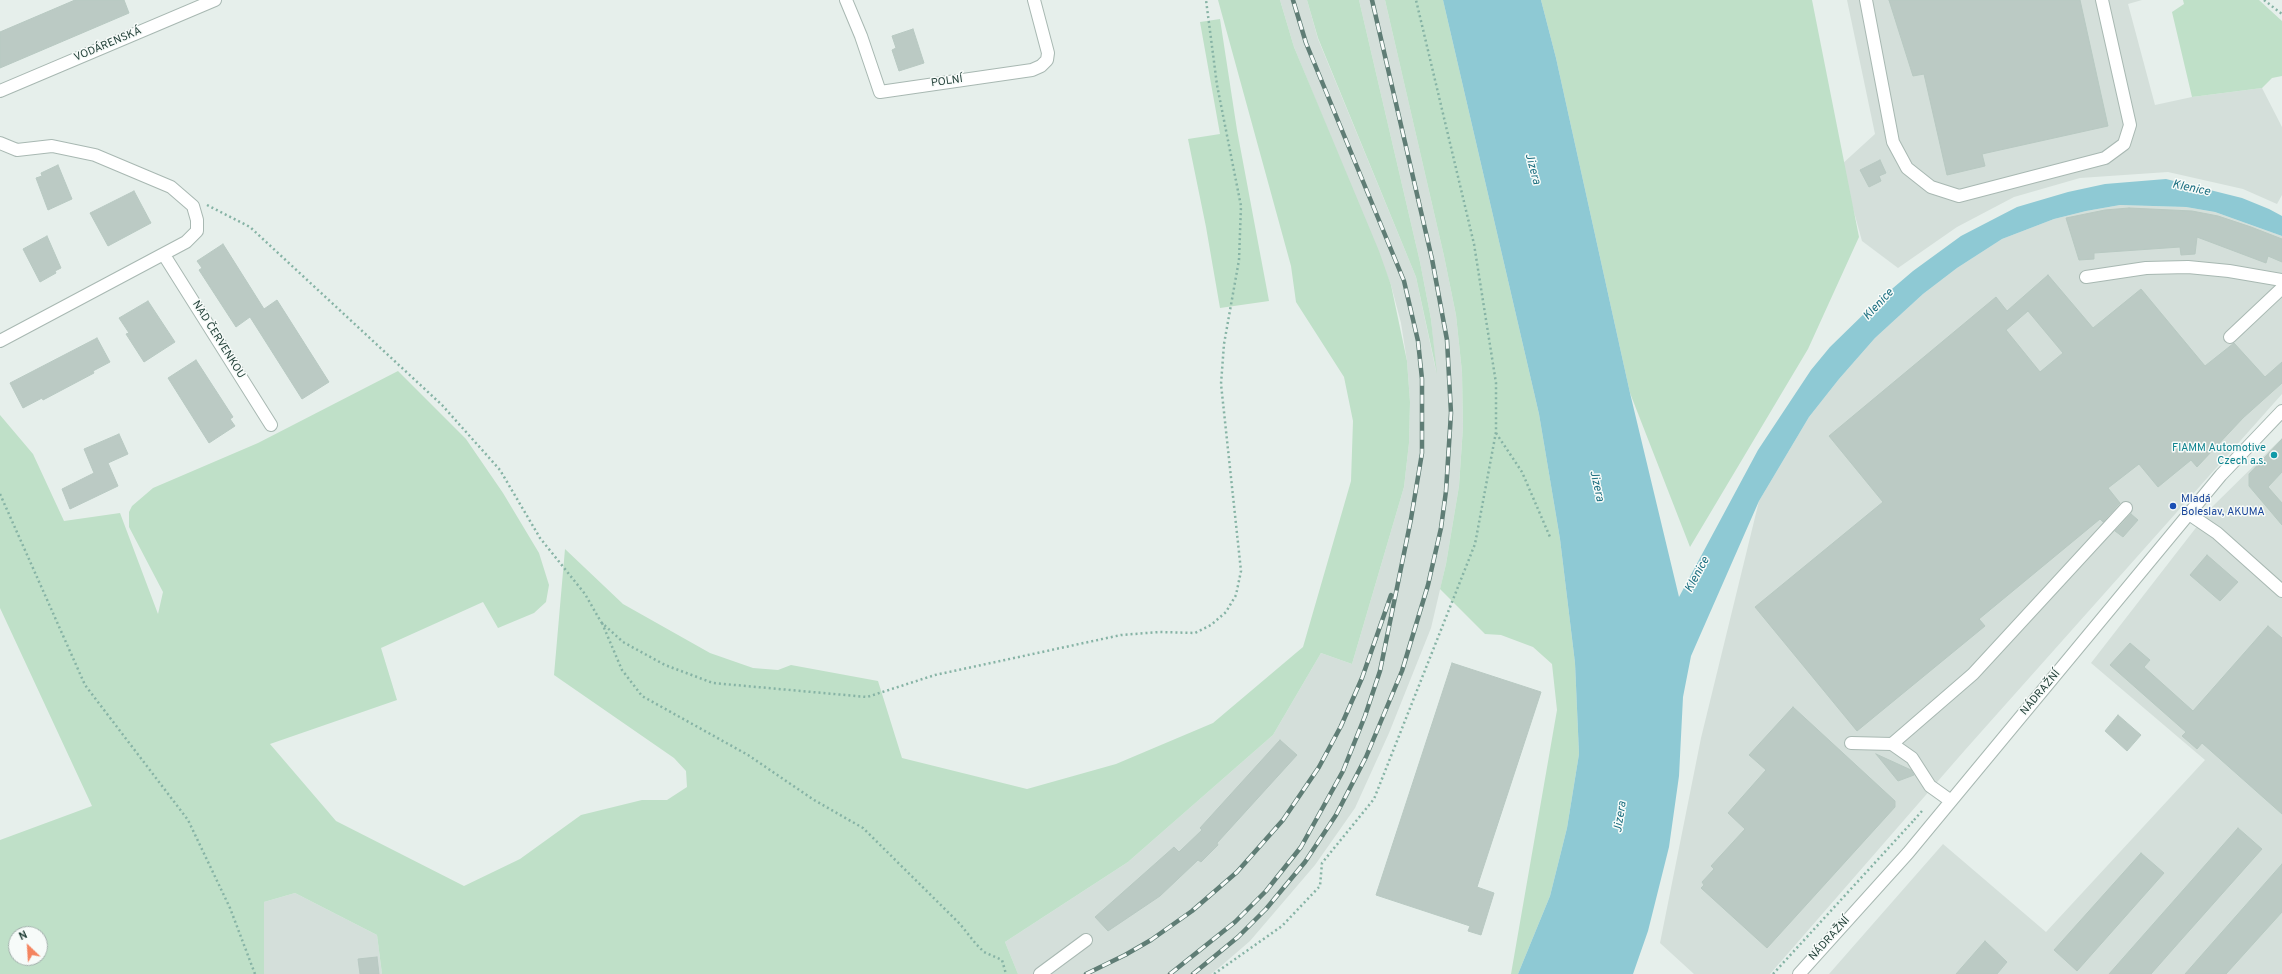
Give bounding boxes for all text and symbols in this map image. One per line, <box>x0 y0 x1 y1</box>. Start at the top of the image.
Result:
street label: VODÁRENSKÁ <box>72 25 144 65</box>
street label: POLNÍ <box>930 73 964 91</box>
water label: Jizera <box>1521 152 1543 186</box>
water label: Klenice <box>2171 178 2211 200</box>
water label: Klenice <box>1861 286 1897 324</box>
street label: NAD ČERVENKOU <box>189 299 247 381</box>
place label: FIAMM Automotive Czech a.s. <box>2172 442 2266 468</box>
marker: FIAMM Automotive Czech a.s. <box>2269 450 2279 460</box>
water label: Jizera <box>1585 469 1607 503</box>
place label: Mladá Boleslav, AKUMA <box>2181 493 2265 519</box>
marker: Mladá Boleslav, AKUMA <box>2168 501 2178 511</box>
water label: Klenice <box>1683 555 1713 595</box>
street label: NÁDRAŽNÍ <box>2018 668 2064 718</box>
water label: Jizera <box>1611 800 1631 834</box>
street label: NÁDRAŽNÍ <box>1807 914 1853 964</box>
north arrow <box>8 926 48 966</box>
text: N <box>17 928 30 944</box>

